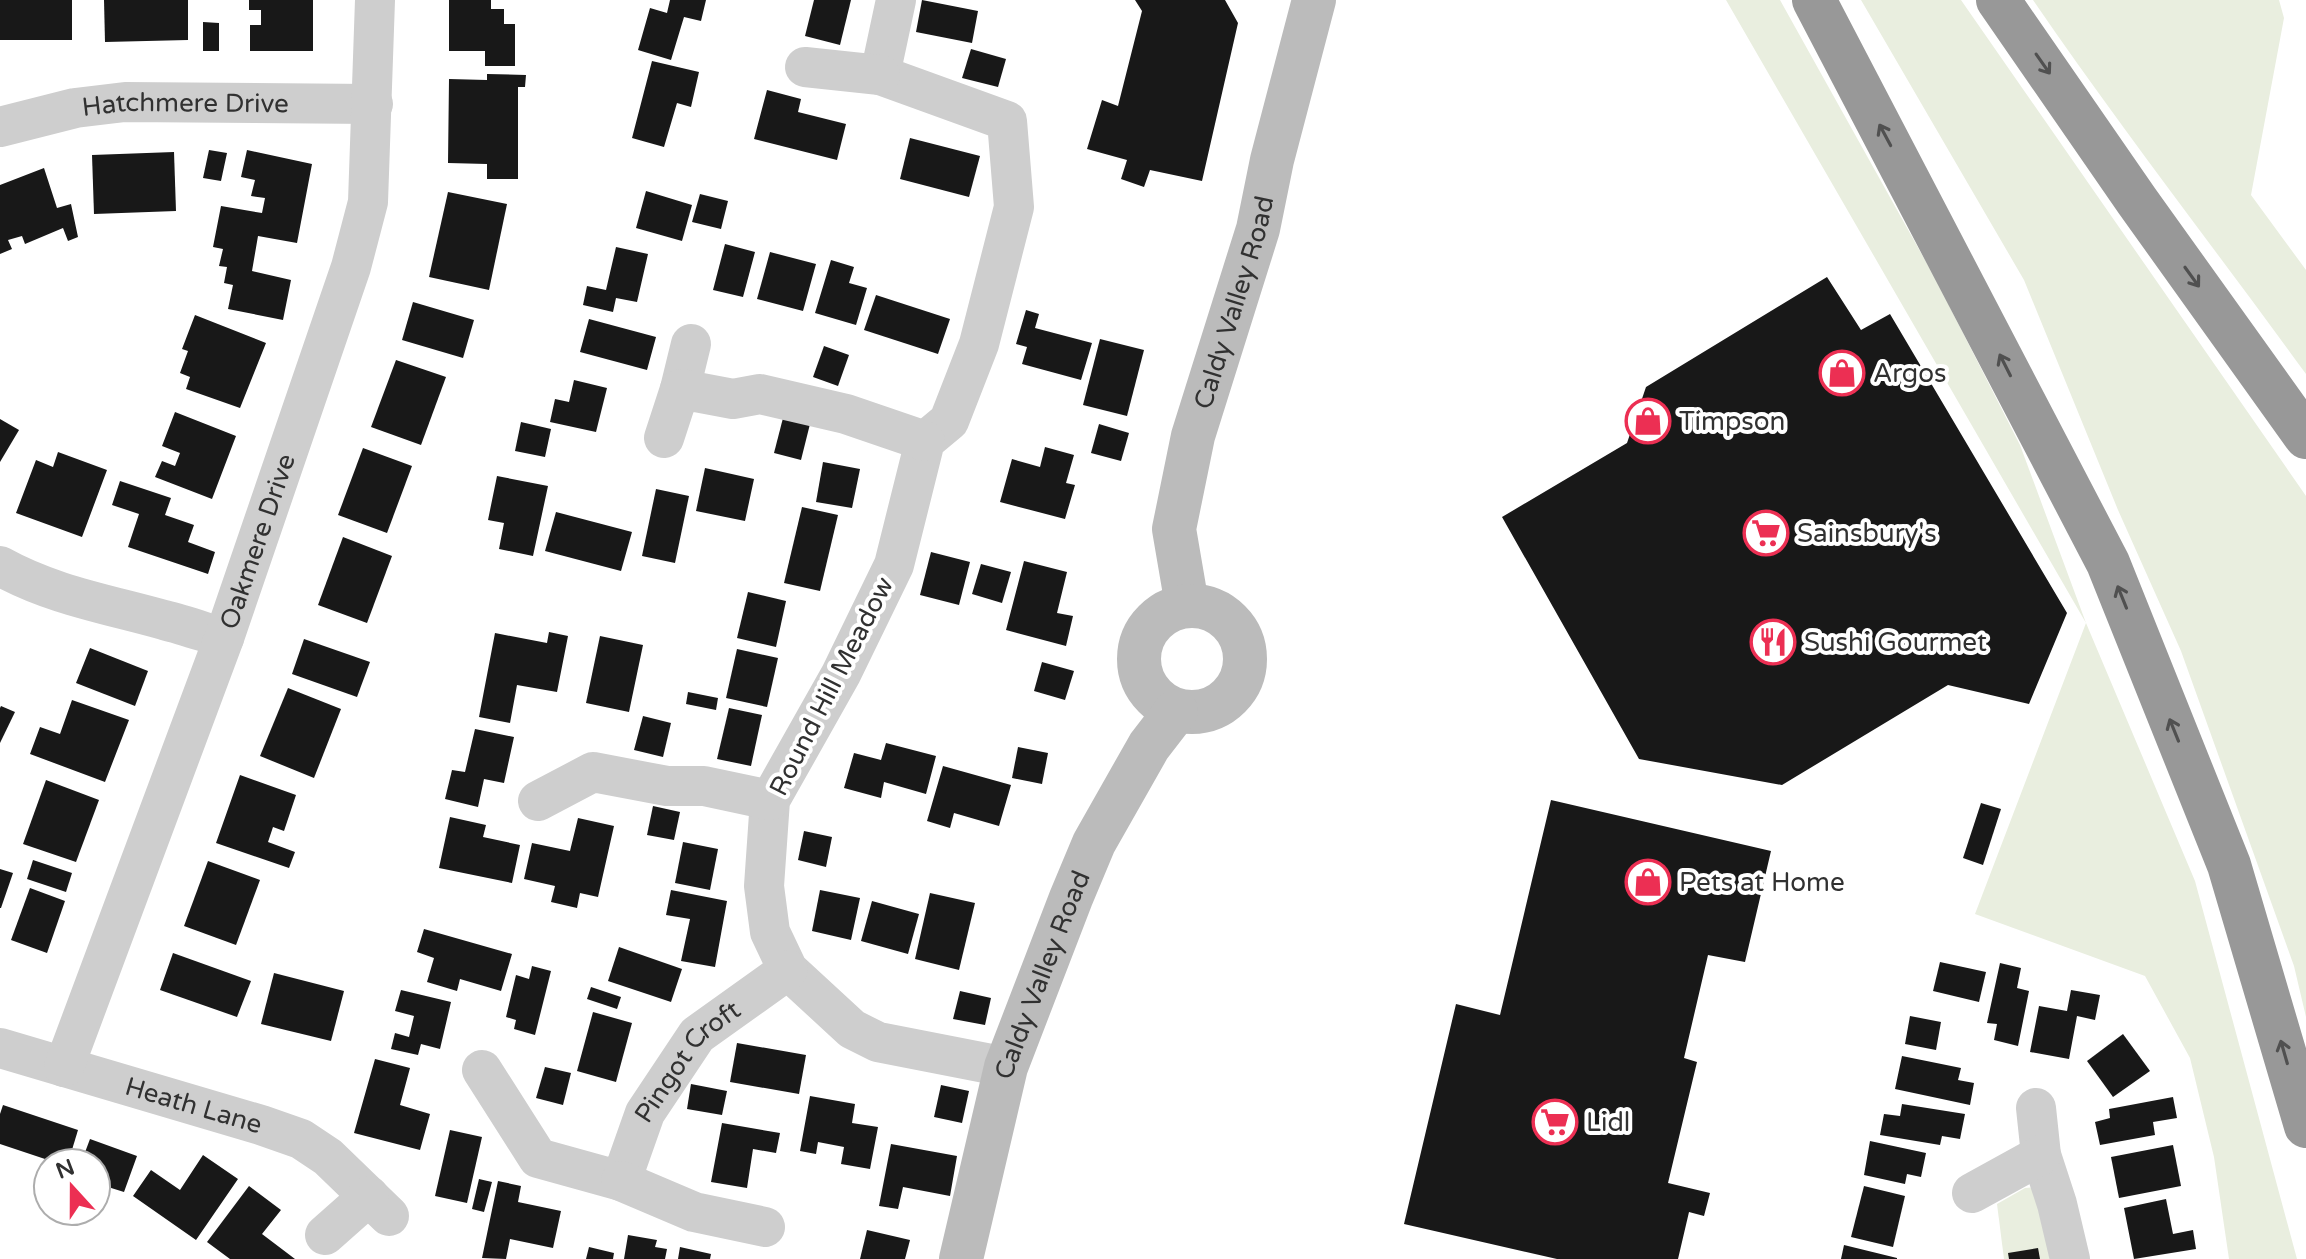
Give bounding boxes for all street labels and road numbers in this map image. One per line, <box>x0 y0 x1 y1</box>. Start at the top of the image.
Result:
street label: Hatchmere Drive <box>80 87 289 123</box>
street label: Caldy Valley Road <box>1187 193 1280 413</box>
street label: Oakmere Drive <box>213 450 302 633</box>
street label: Round Hill Meadow <box>763 572 900 801</box>
street label: Caldy Valley Road <box>989 866 1097 1082</box>
street label: Pingot Croft <box>628 994 746 1129</box>
street label: Heath Lane <box>122 1071 266 1140</box>

